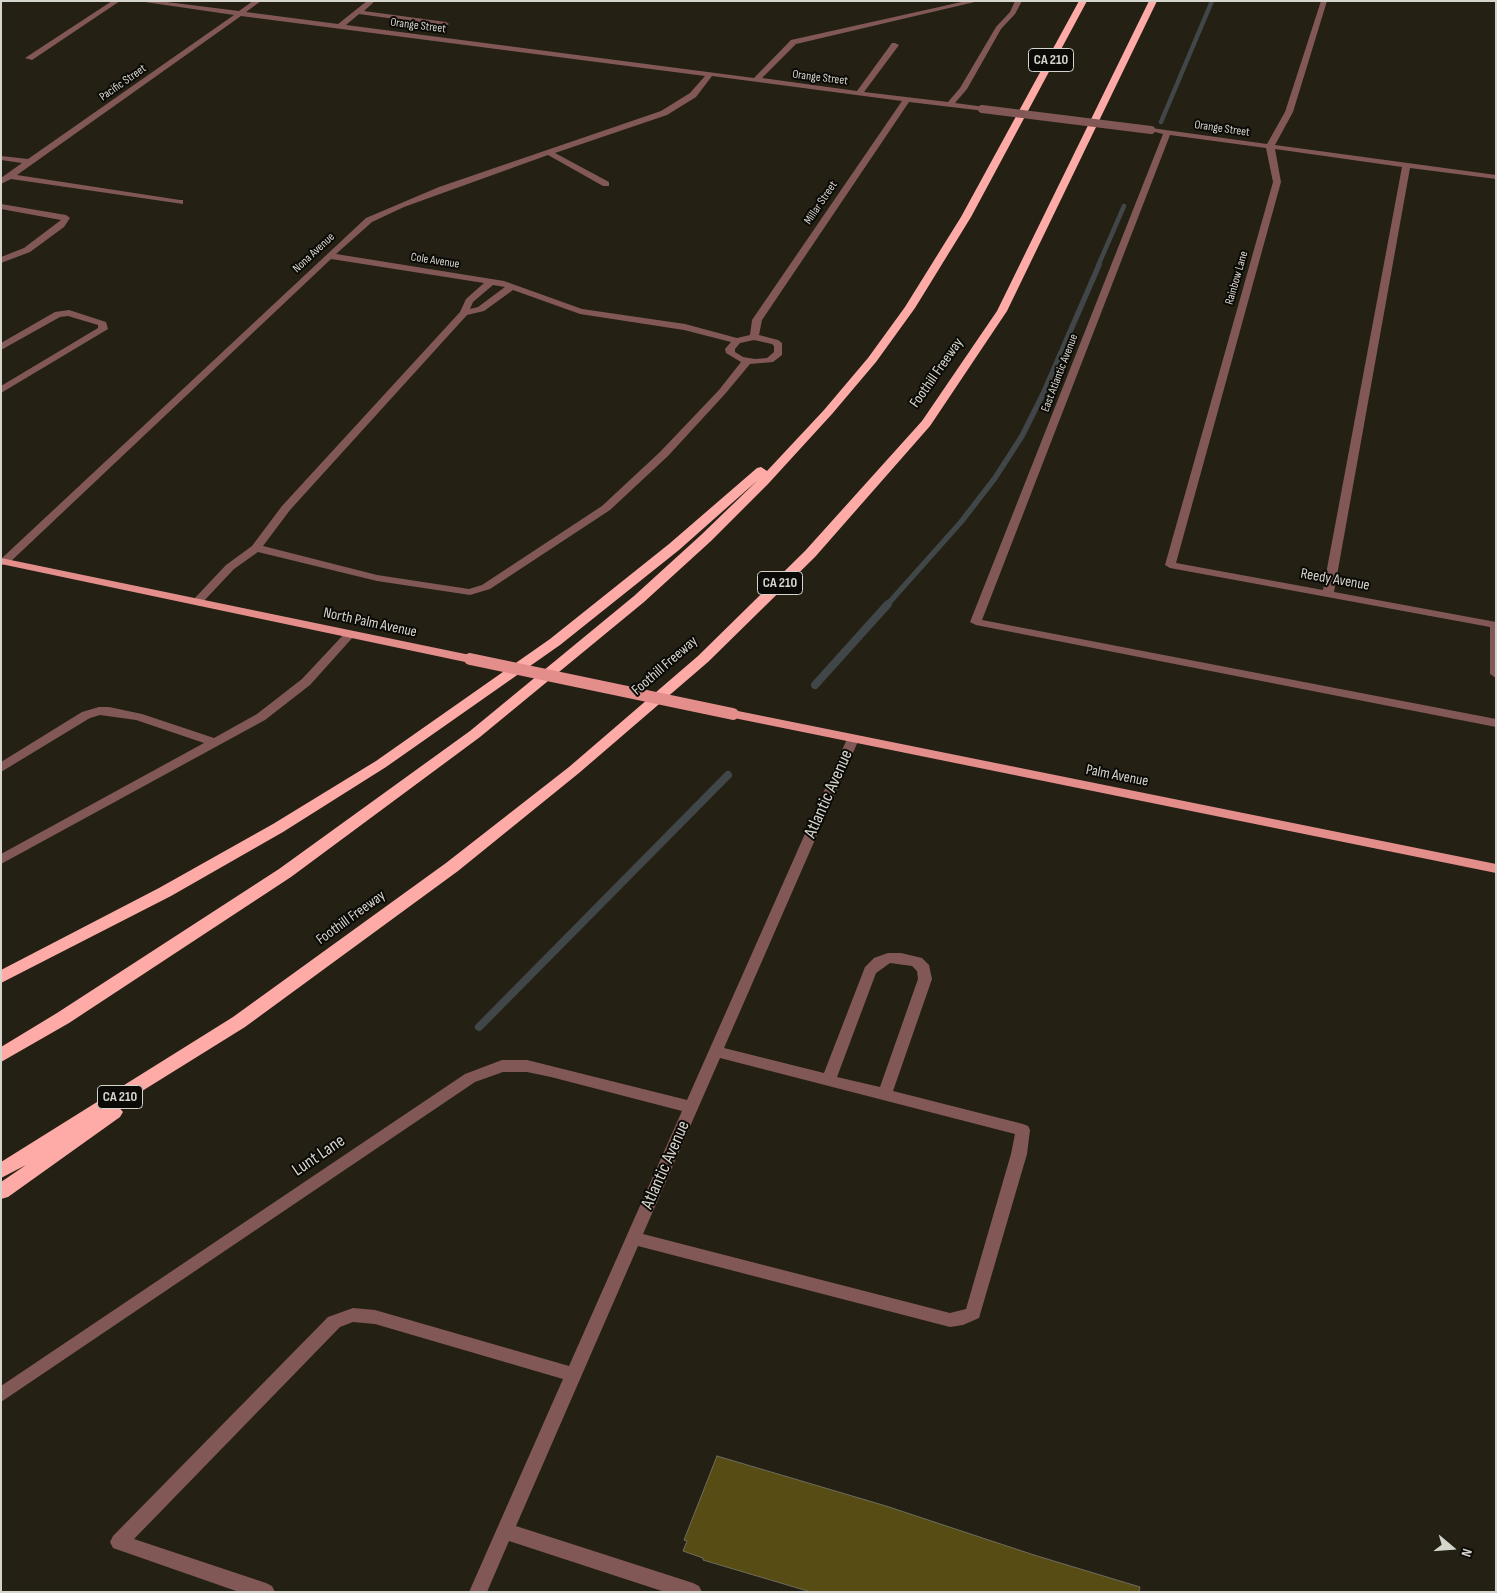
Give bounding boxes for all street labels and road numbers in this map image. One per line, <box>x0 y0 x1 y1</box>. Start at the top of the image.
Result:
street label: Orange Street <box>389 15 447 37</box>
road number: CA 210 <box>1028 48 1074 72</box>
street label: Pacific Street <box>97 62 149 104</box>
street label: Orange Street <box>791 67 849 89</box>
street label: Orange Street <box>1193 118 1251 140</box>
street label: Millar Street <box>801 179 841 227</box>
street label: Nona Avenue <box>290 230 338 276</box>
street label: Cole Avenue <box>410 250 460 272</box>
street label: Rainbow Lane <box>1223 250 1251 306</box>
street label: East Atlantic Avenue <box>1039 332 1081 414</box>
street label: Foothill Freeway <box>906 335 968 411</box>
street label: Reedy Avenue <box>1299 565 1371 595</box>
road number: CA 210 <box>758 572 802 594</box>
street label: North Palm Avenue <box>322 604 418 642</box>
street label: Foothill Freeway <box>628 633 702 699</box>
street label: Atlantic Avenue <box>800 747 858 841</box>
street label: Palm Avenue <box>1084 761 1150 791</box>
street label: Foothill Freeway <box>313 887 389 949</box>
road number: CA 210 <box>98 1086 142 1108</box>
street label: Atlantic Avenue <box>637 1118 695 1212</box>
street label: Lunt Lane <box>289 1131 349 1181</box>

